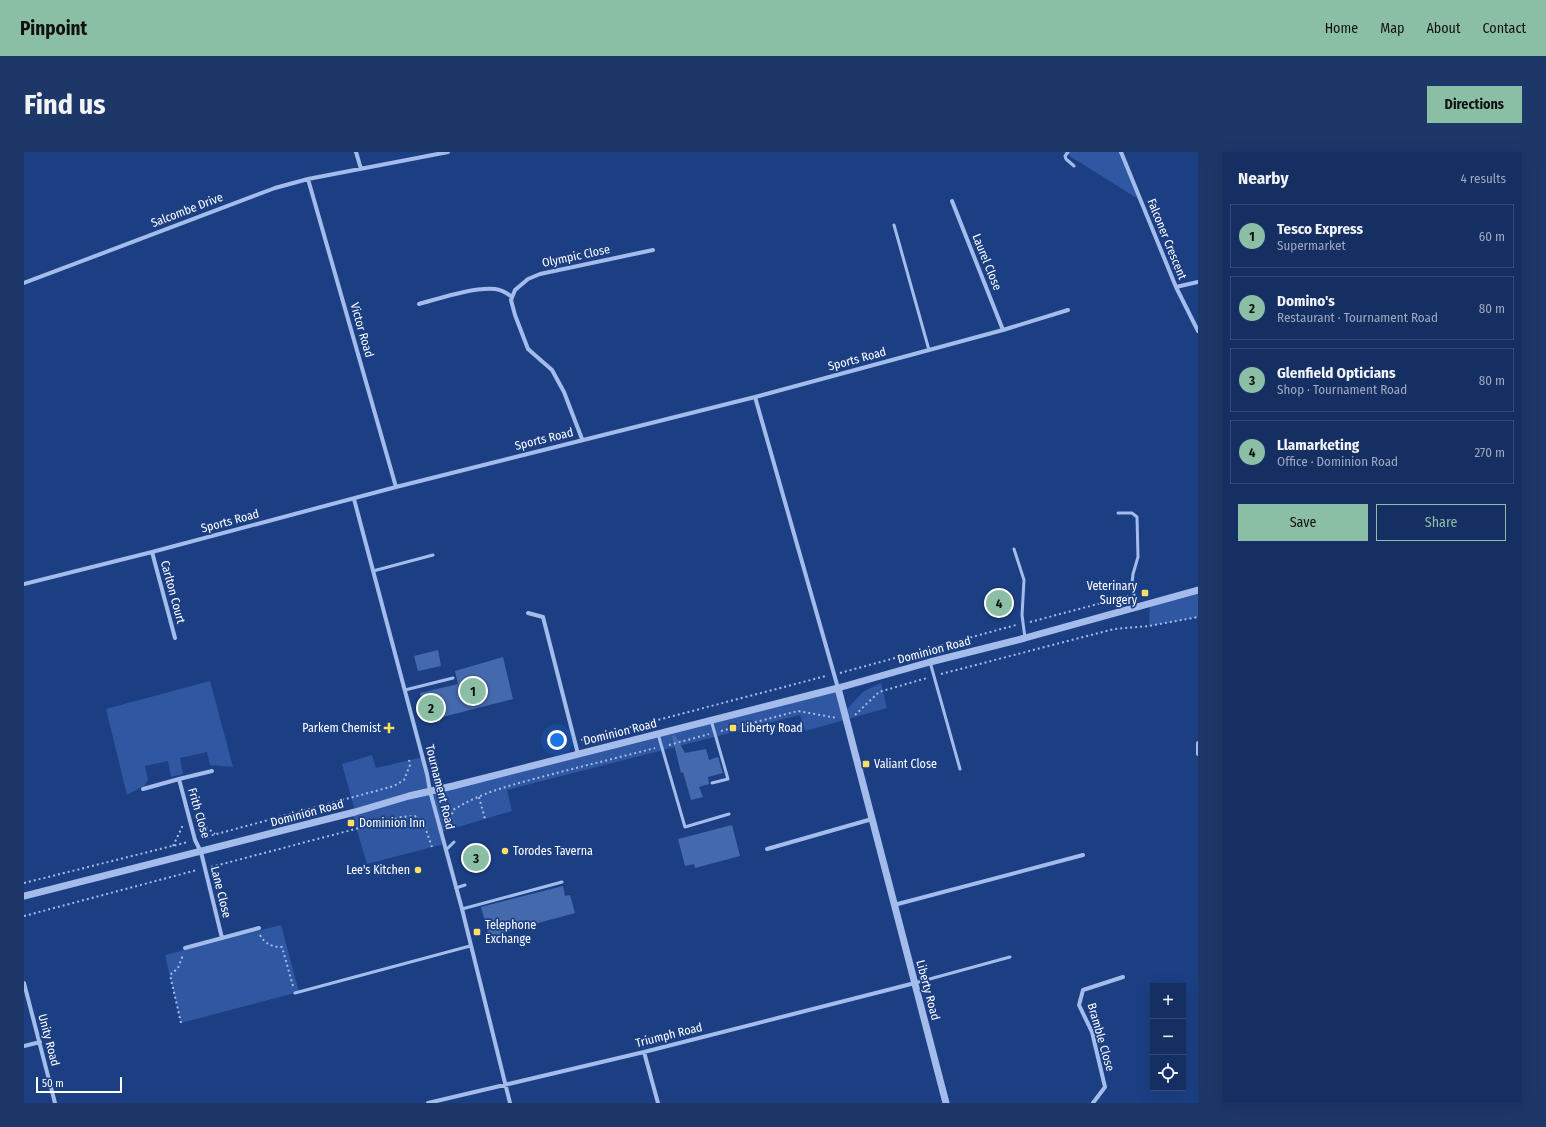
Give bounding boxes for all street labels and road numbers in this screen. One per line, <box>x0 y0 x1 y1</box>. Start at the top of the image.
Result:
street label: Salcombe Drive <box>149 190 225 230</box>
street label: Falconer Crescent <box>1144 197 1190 281</box>
street label: Laurel Close <box>969 232 1005 292</box>
street label: Olympic Close <box>541 242 611 270</box>
street label: Victor Road <box>348 301 376 359</box>
street label: Sports Road <box>826 345 888 373</box>
street label: Sports Road <box>513 425 575 453</box>
street label: Sports Road <box>199 507 261 535</box>
street label: Carlton Court <box>158 559 188 625</box>
street label: Dominion Road <box>896 634 972 666</box>
street label: Dominion Road <box>582 716 658 748</box>
street label: Tournament Road <box>423 743 457 831</box>
street label: Frith Close <box>185 786 213 840</box>
street label: Dominion Road <box>269 797 345 829</box>
street label: Lane Close <box>208 865 234 919</box>
street label: Liberty Road <box>913 958 943 1022</box>
street label: Bramble Close <box>1085 1001 1117 1073</box>
street label: Unity Road <box>35 1012 63 1068</box>
street label: Triumph Road <box>634 1020 704 1050</box>

